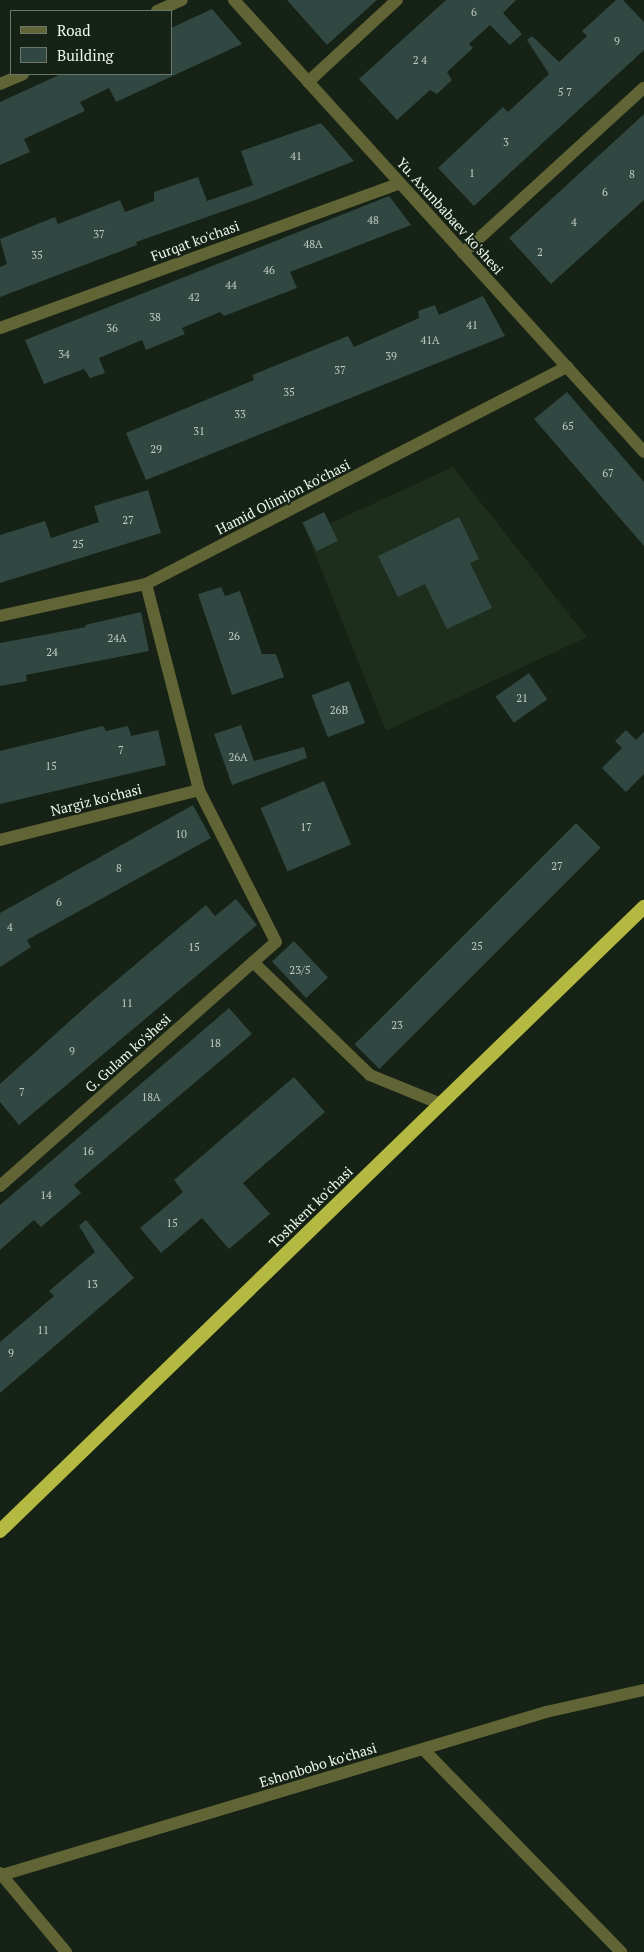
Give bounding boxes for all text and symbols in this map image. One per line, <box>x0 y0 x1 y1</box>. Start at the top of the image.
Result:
house number: 6 <box>471 5 477 19</box>
legend <box>10 10 172 75</box>
text: Road <box>57 20 90 40</box>
house number: 9 <box>614 34 620 48</box>
text: Building <box>57 45 114 65</box>
house number: 2 4 <box>413 53 427 67</box>
house number: 5 7 <box>558 85 572 99</box>
house number: 3 <box>503 135 509 149</box>
house number: 41 <box>290 149 302 163</box>
street label: Yu. Axunbabaev ko'shesi <box>393 154 507 278</box>
house number: 1 <box>469 166 475 180</box>
house number: 8 <box>629 167 635 181</box>
house number: 6 <box>602 185 608 199</box>
house number: 48 <box>367 213 379 227</box>
house number: 4 <box>571 215 577 229</box>
street label: Furqat ko'chasi <box>148 217 242 265</box>
house number: 37 <box>93 227 105 241</box>
house number: 48A <box>303 237 323 251</box>
house number: 2 <box>537 245 543 259</box>
house number: 35 <box>31 248 43 262</box>
house number: 46 <box>263 263 275 277</box>
house number: 44 <box>225 278 237 292</box>
house number: 42 <box>188 290 200 304</box>
house number: 38 <box>149 310 161 324</box>
house number: 41 <box>466 318 478 332</box>
house number: 36 <box>106 321 118 335</box>
house number: 41A <box>420 333 440 347</box>
house number: 34 <box>58 347 70 361</box>
house number: 39 <box>385 349 397 363</box>
house number: 37 <box>334 363 346 377</box>
house number: 35 <box>283 385 295 399</box>
house number: 33 <box>234 407 246 421</box>
house number: 65 <box>562 419 574 433</box>
house number: 31 <box>193 424 205 438</box>
house number: 29 <box>150 442 162 456</box>
street label: Hamid Olimjon ko'chasi <box>213 456 353 538</box>
house number: 67 <box>602 466 614 480</box>
house number: 27 <box>122 513 134 527</box>
house number: 25 <box>72 537 84 551</box>
house number: 26 <box>228 629 240 643</box>
house number: 24A <box>107 631 127 645</box>
house number: 24 <box>46 645 58 659</box>
house number: 21 <box>516 691 528 705</box>
house number: 26B <box>330 703 348 717</box>
house number: 7 <box>118 743 124 757</box>
house number: 26A <box>228 750 248 764</box>
house number: 15 <box>45 759 57 773</box>
street label: Nargiz ko'chasi <box>49 781 143 819</box>
house number: 17 <box>300 820 312 834</box>
house number: 10 <box>175 827 187 841</box>
house number: 27 <box>551 859 563 873</box>
house number: 8 <box>116 861 122 875</box>
house number: 6 <box>56 895 62 909</box>
house number: 4 <box>7 920 13 934</box>
house number: 25 <box>471 939 483 953</box>
house number: 15 <box>188 940 200 954</box>
house number: 23/5 <box>289 963 311 977</box>
house number: 11 <box>121 996 133 1010</box>
street label: G. Gulam ko'shesi <box>82 1010 174 1096</box>
house number: 23 <box>391 1018 403 1032</box>
house number: 18 <box>209 1036 221 1050</box>
house number: 9 <box>69 1044 75 1058</box>
house number: 7 <box>19 1085 25 1099</box>
house number: 18A <box>141 1090 161 1104</box>
house number: 16 <box>82 1144 94 1158</box>
street label: Toshkent ko'chasi <box>266 1163 356 1251</box>
house number: 14 <box>40 1188 52 1202</box>
house number: 15 <box>166 1216 178 1230</box>
house number: 13 <box>86 1277 98 1291</box>
house number: 11 <box>37 1323 49 1337</box>
house number: 9 <box>8 1346 14 1360</box>
street label: Eshonbobo ko'chasi <box>257 1739 379 1791</box>

